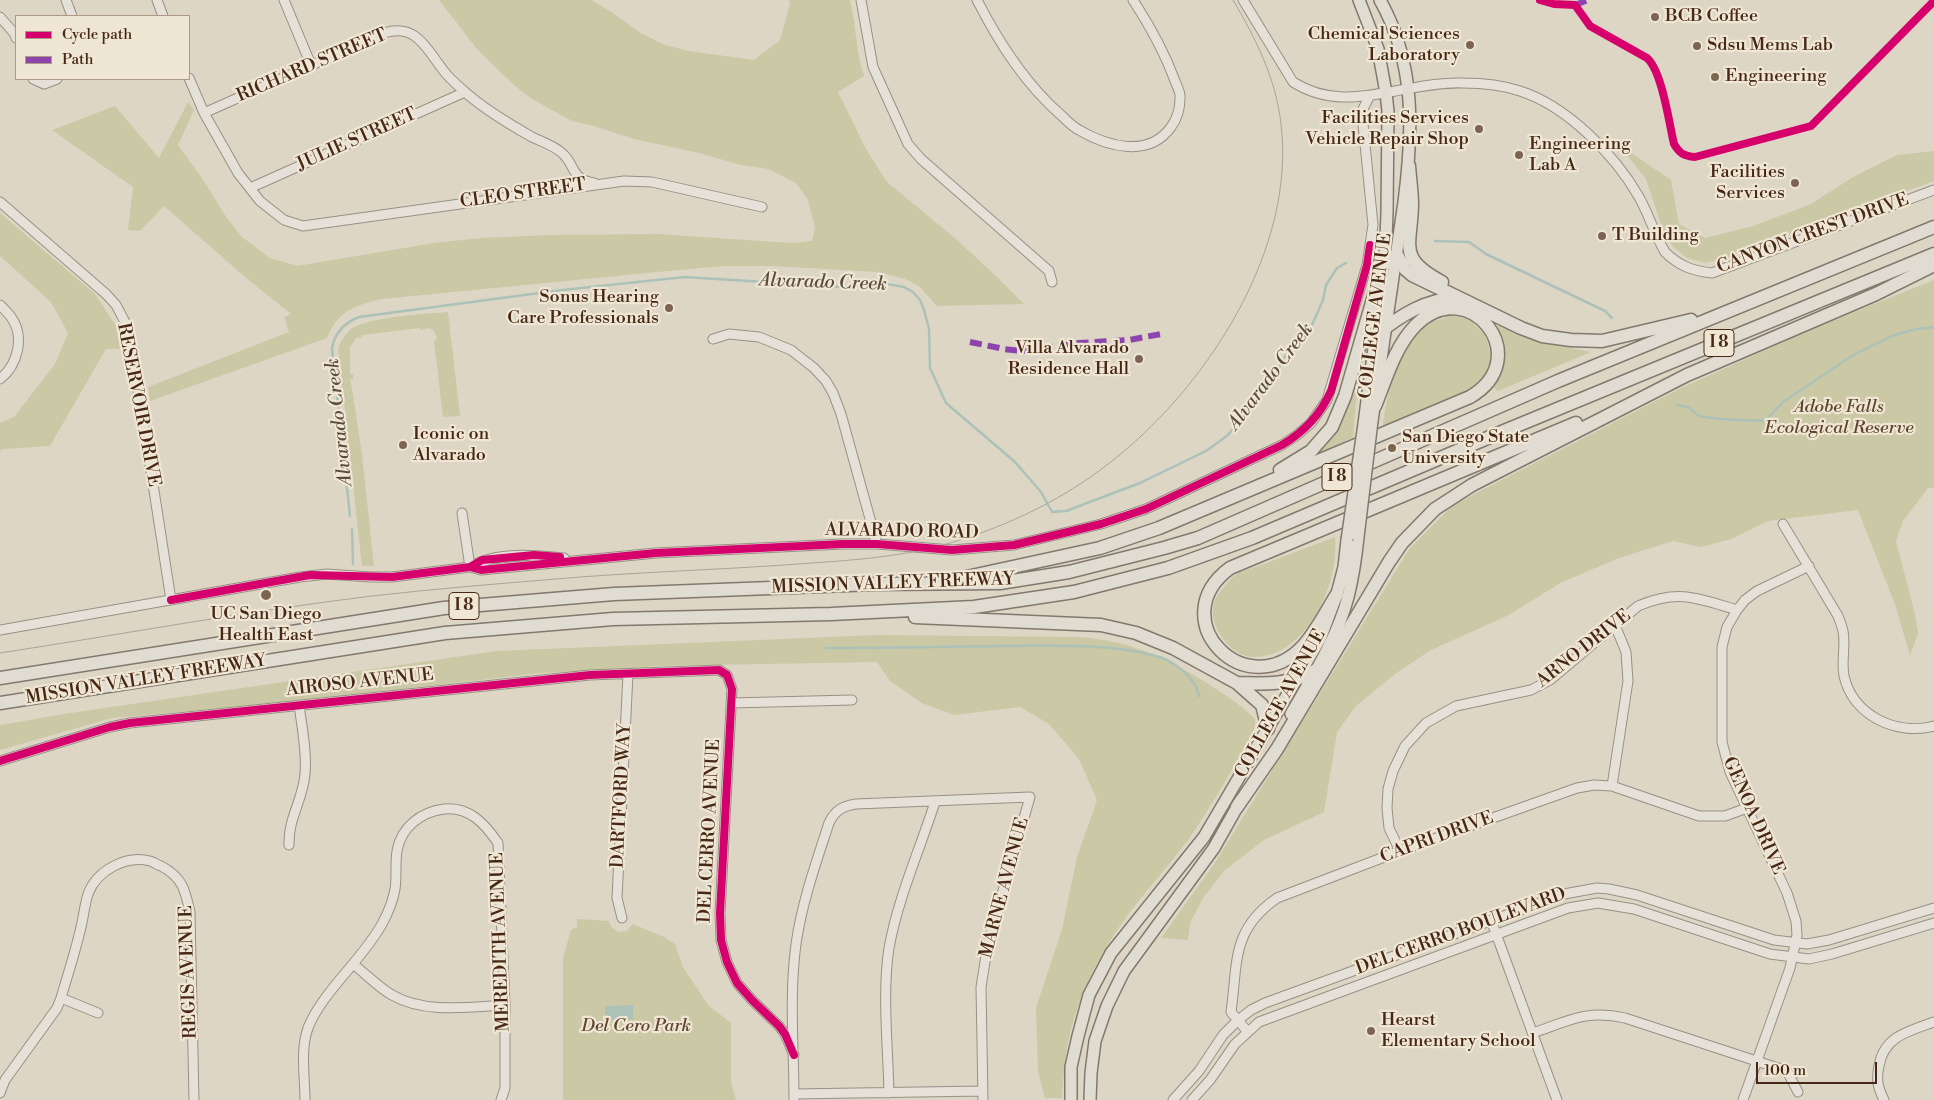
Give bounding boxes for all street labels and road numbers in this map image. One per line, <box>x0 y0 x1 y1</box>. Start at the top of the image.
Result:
street label: RICHARD STREET <box>234 25 390 107</box>
street label: JULIE STREET <box>294 104 420 176</box>
street label: CLEO STREET <box>459 174 587 214</box>
street label: CANYON CREST DRIVE <box>1714 189 1912 279</box>
street label: COLLEGE AVENUE <box>1355 232 1397 400</box>
street label: RESERVOIR DRIVE <box>112 321 164 489</box>
road number: I 8 <box>1704 329 1734 356</box>
road number: I 8 <box>1322 464 1352 491</box>
street label: ALVARADO ROAD <box>825 520 979 544</box>
street label: MISSION VALLEY FREEWAY <box>771 569 1015 599</box>
road number: I 8 <box>449 592 479 620</box>
street label: ARNO DRIVE <box>1532 605 1636 693</box>
street label: COLLEGE AVENUE <box>1231 626 1331 782</box>
street label: MISSION VALLEY FREEWAY <box>24 650 268 710</box>
street label: AIROSO AVENUE <box>285 665 435 701</box>
street label: DARTFORD WAY <box>607 723 637 869</box>
street label: DEL CERRO AVENUE <box>694 739 726 923</box>
street label: GENOA DRIVE <box>1717 754 1789 878</box>
street label: CAPRI DRIVE <box>1377 807 1497 869</box>
street label: MARNE AVENUE <box>976 815 1034 961</box>
street label: MEREDITH AVENUE <box>487 852 515 1032</box>
street label: DEL CERRO BOULEVARD <box>1353 884 1569 980</box>
street label: REGIS AVENUE <box>176 905 202 1039</box>

